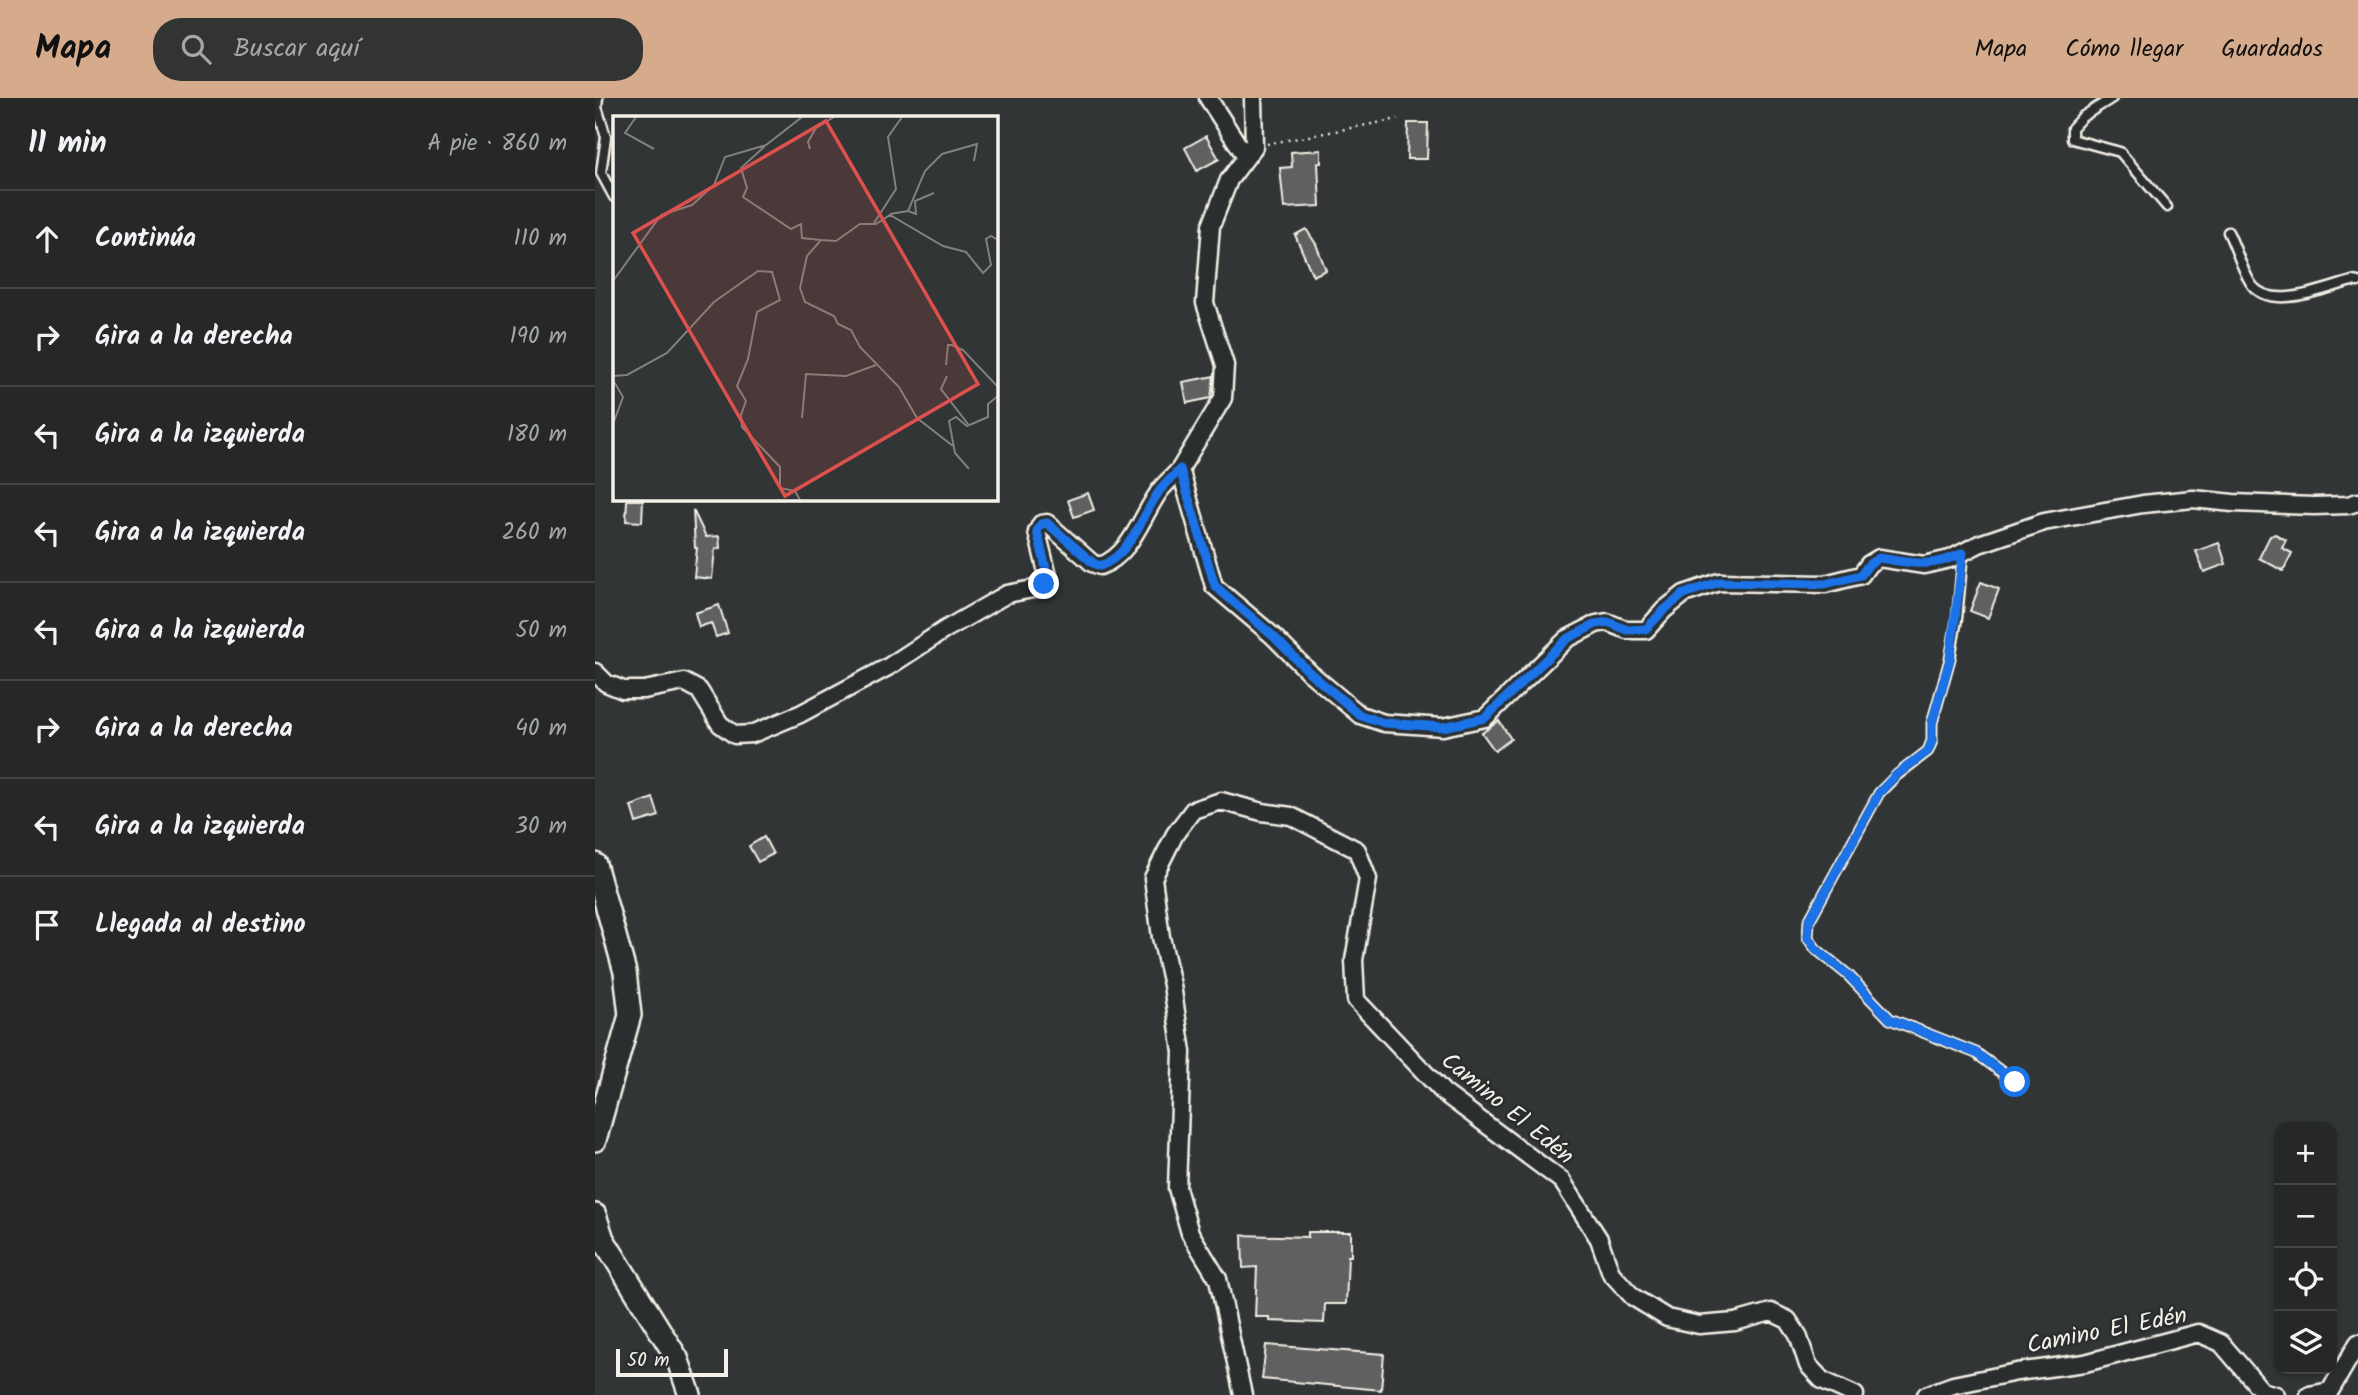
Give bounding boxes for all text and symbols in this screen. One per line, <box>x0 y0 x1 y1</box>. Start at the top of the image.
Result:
search box <box>153 18 643 81</box>
text: Mapa <box>35 23 111 76</box>
text: Buscar aquí <box>233 28 360 70</box>
icon: search <box>177 30 215 68</box>
text: Mapa <box>1974 30 2027 69</box>
text: Cómo llegar <box>2065 30 2183 69</box>
text: Guardados <box>2221 30 2323 69</box>
inset map <box>613 116 997 500</box>
text: 11 min <box>28 120 107 168</box>
text: A pie · 860 m <box>427 126 567 162</box>
text: Continúa <box>95 218 196 260</box>
icon: ahead <box>28 220 66 258</box>
text: 110 m <box>514 221 567 257</box>
text: Gira a la derecha <box>95 316 293 358</box>
icon: right <box>28 318 66 356</box>
text: 190 m <box>510 319 567 355</box>
text: Gira a la izquierda <box>95 414 305 456</box>
icon: left <box>28 416 66 454</box>
text: 180 m <box>507 417 567 453</box>
text: Gira a la izquierda <box>95 512 305 554</box>
icon: left <box>28 514 66 552</box>
text: 260 m <box>502 515 567 551</box>
route end <box>1028 568 1059 599</box>
text: Gira a la izquierda <box>95 610 305 652</box>
icon: left <box>28 612 66 650</box>
text: 50 m <box>516 613 567 649</box>
text: Gira a la derecha <box>95 708 293 750</box>
icon: right <box>28 710 66 748</box>
text: 40 m <box>515 711 567 747</box>
text: Gira a la izquierda <box>95 806 305 848</box>
icon: left <box>28 808 66 846</box>
text: 30 m <box>515 809 567 845</box>
text: Llegada al destino <box>95 904 306 946</box>
icon: arrive <box>28 906 66 944</box>
street label: Camino El Edén <box>1432 1043 1582 1175</box>
route start <box>1999 1066 2030 1097</box>
map controls <box>2274 1122 2337 1374</box>
button: + <box>2274 1122 2337 1185</box>
button: − <box>2274 1185 2337 1248</box>
button: locate <box>2274 1248 2337 1311</box>
street label: Camino El Edén <box>2023 1296 2191 1366</box>
button: layers <box>2274 1311 2337 1374</box>
scale bar <box>616 1346 728 1378</box>
text: 50 m <box>627 1346 669 1376</box>

